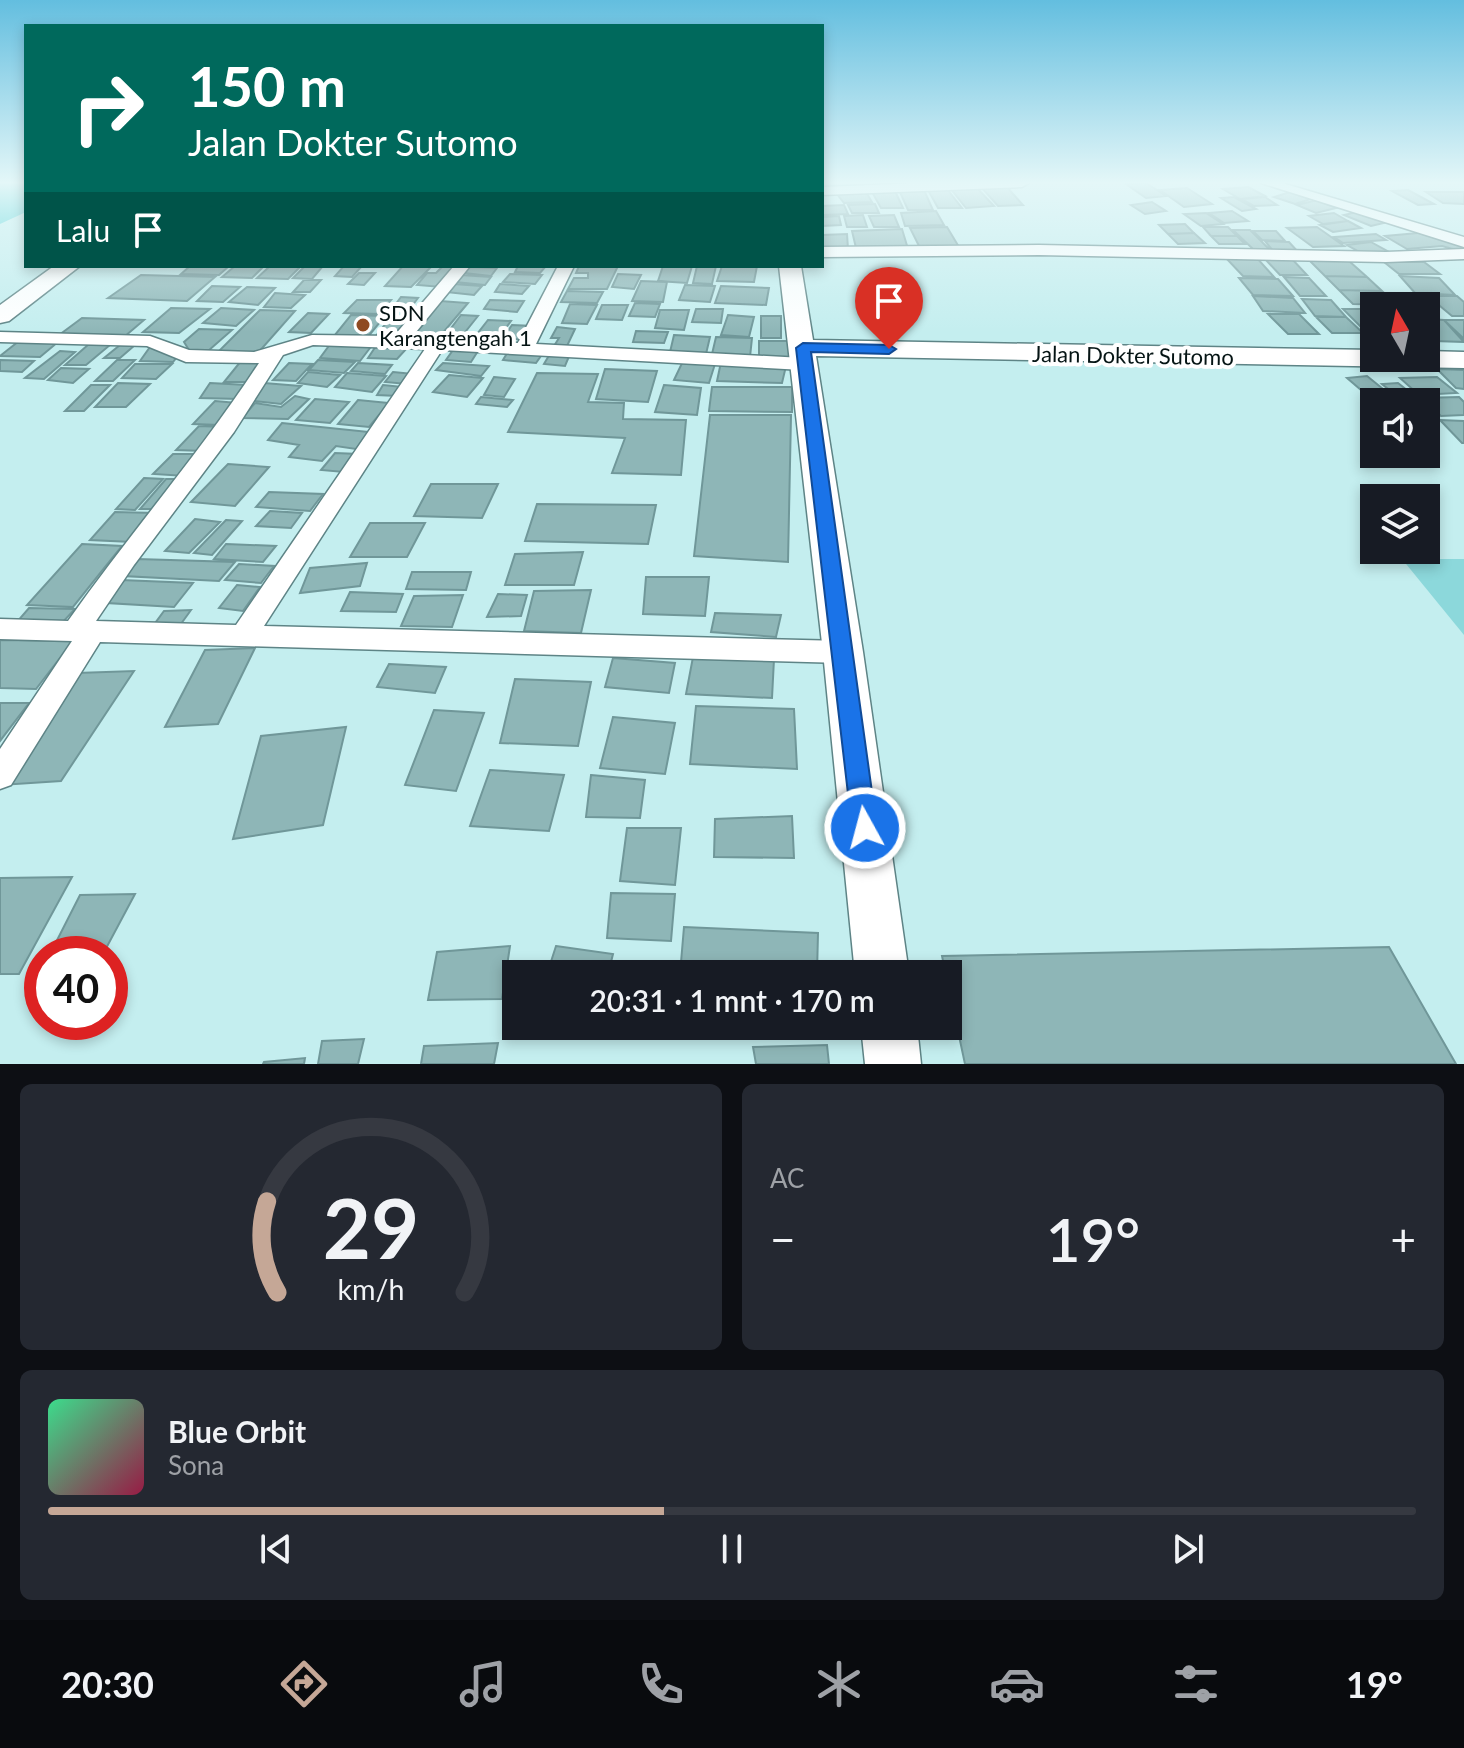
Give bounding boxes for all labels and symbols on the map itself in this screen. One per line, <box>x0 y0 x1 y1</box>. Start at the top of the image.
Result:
pin <box>855 267 923 349</box>
north arrow <box>1360 292 1440 372</box>
place label: SDN Karangtengah 1 <box>379 299 532 351</box>
marker: SDN Karangtengah 1 <box>354 316 372 334</box>
street label: Jalan Dokter Sutomo <box>1032 340 1234 370</box>
position arrow <box>823 786 907 870</box>
speed limit sign: 40 <box>24 936 128 1040</box>

